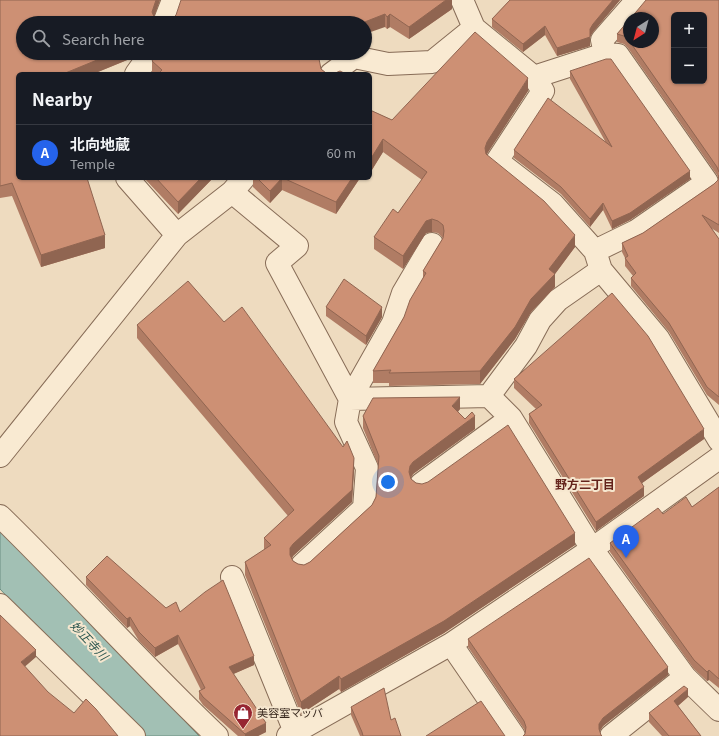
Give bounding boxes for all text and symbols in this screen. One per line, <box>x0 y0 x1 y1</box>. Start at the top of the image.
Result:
north arrow <box>623 12 659 48</box>
map controls <box>671 12 707 84</box>
button: + <box>671 12 707 48</box>
search box <box>16 16 372 60</box>
icon: search <box>30 27 52 49</box>
text: Search here <box>62 28 144 49</box>
button: − <box>671 48 707 84</box>
text: Nearby <box>32 86 92 111</box>
text: 北向地蔵 <box>70 133 130 154</box>
text: A <box>41 143 49 162</box>
text: 60 m <box>327 143 356 162</box>
text: Temple <box>70 154 115 173</box>
your location <box>378 472 398 492</box>
district label: 野方二丁目 <box>555 475 615 492</box>
pin: A <box>613 525 639 558</box>
water label: 妙正寺川 <box>68 617 114 665</box>
shop icon: 美容室マッバ <box>232 702 254 730</box>
place label: 美容室マッバ <box>257 704 323 720</box>

